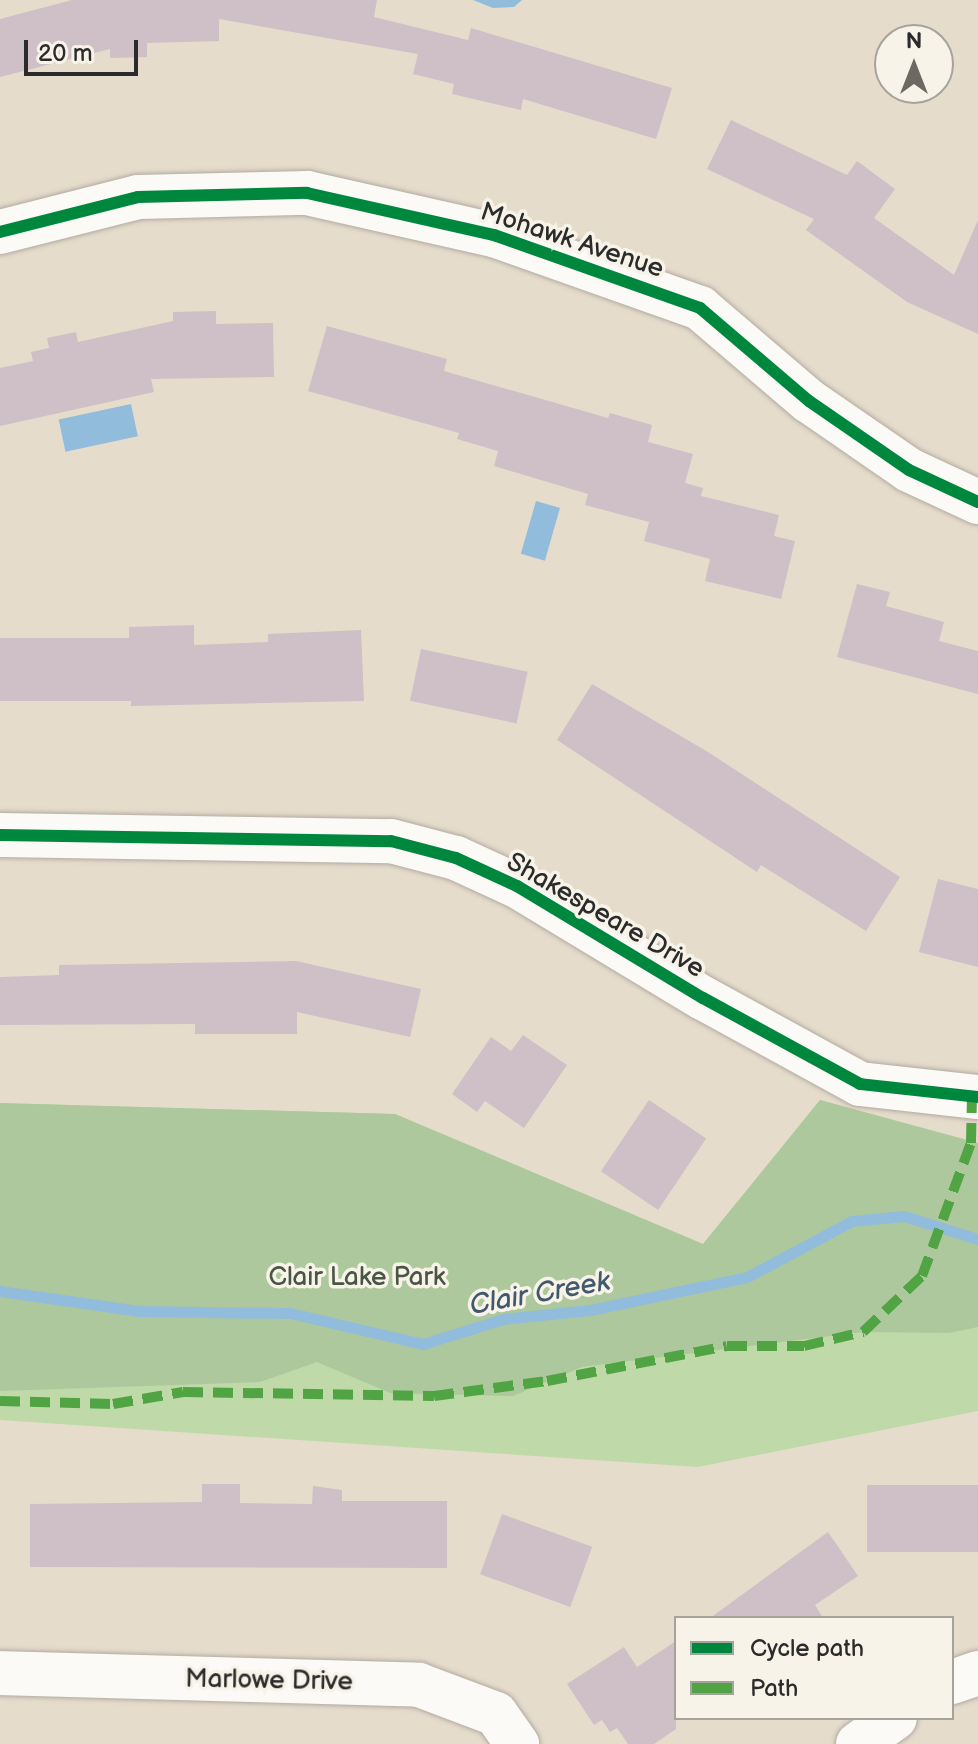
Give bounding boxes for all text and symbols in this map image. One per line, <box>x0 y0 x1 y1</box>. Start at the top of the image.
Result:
scale bar <box>28 24 142 74</box>
north arrow <box>874 24 954 104</box>
text: N <box>906 28 922 55</box>
text: 20 m <box>38 39 93 68</box>
street label: Mohawk Avenue <box>476 197 668 285</box>
street label: Shakespeare Drive <box>501 847 709 985</box>
park label: Clair Lake Park <box>268 1262 446 1294</box>
water label: Clair Creek <box>467 1265 613 1323</box>
legend <box>674 1616 954 1720</box>
text: Cycle path <box>750 1634 864 1663</box>
street label: Marlowe Drive <box>185 1664 353 1698</box>
text: Path <box>750 1674 798 1703</box>

